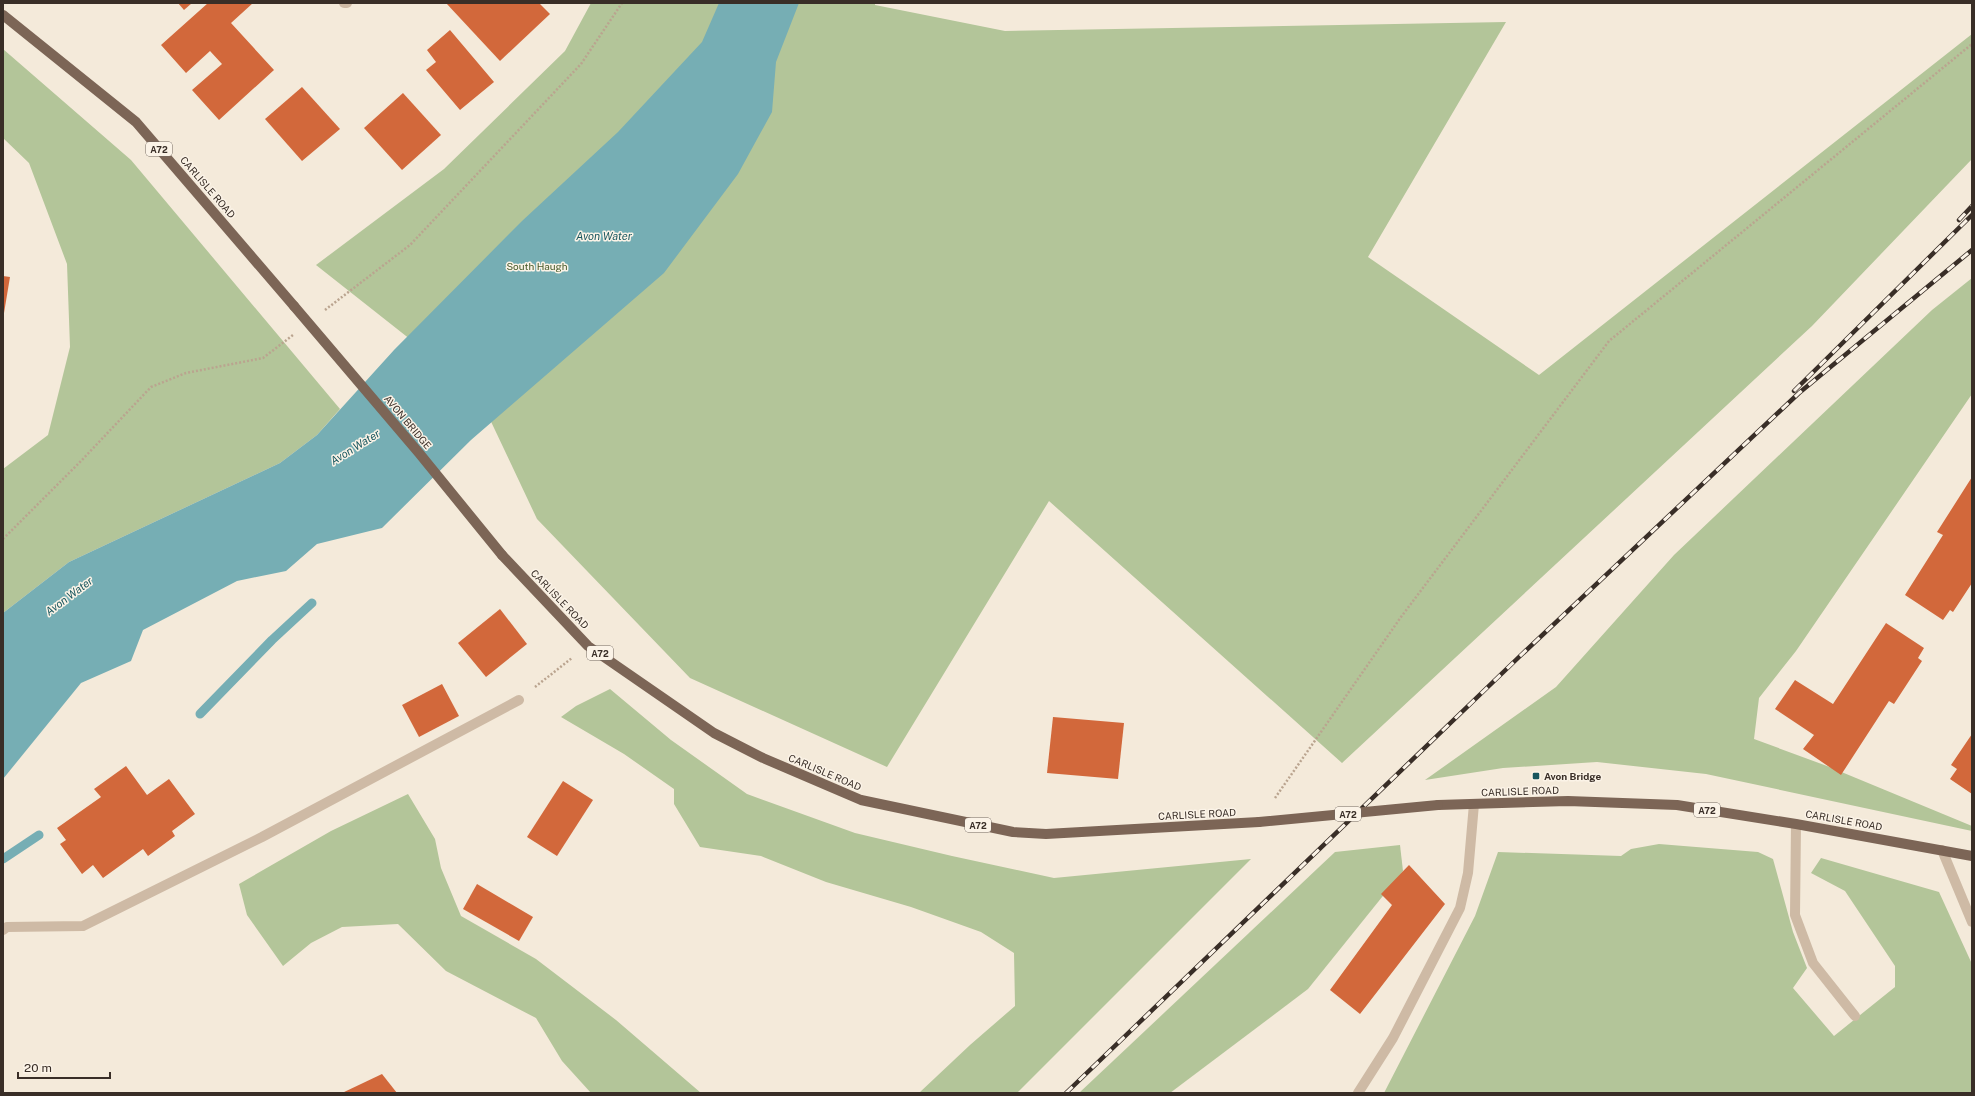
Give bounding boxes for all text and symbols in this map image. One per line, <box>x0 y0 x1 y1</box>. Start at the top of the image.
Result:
road number: A72 <box>146 142 172 156</box>
street label: CARLISLE ROAD <box>178 154 238 220</box>
water label: Avon Water <box>576 230 633 242</box>
park label: South Haugh <box>506 260 568 272</box>
street label: AVON BRIDGE <box>382 393 434 451</box>
water label: Avon Water <box>328 427 383 467</box>
street label: CARLISLE ROAD <box>529 567 591 631</box>
water label: Avon Water <box>43 574 96 618</box>
road number: A72 <box>587 646 613 660</box>
street label: CARLISLE ROAD <box>787 751 863 793</box>
place label: Avon Bridge <box>1544 770 1601 782</box>
marker: Avon Bridge <box>1531 771 1541 781</box>
street label: CARLISLE ROAD <box>1481 784 1559 798</box>
road number: A72 <box>1694 803 1720 817</box>
street label: CARLISLE ROAD <box>1158 806 1236 822</box>
road number: A72 <box>1335 807 1361 821</box>
street label: CARLISLE ROAD <box>1805 807 1883 833</box>
road number: A72 <box>965 818 991 832</box>
scale bar <box>18 1054 110 1080</box>
text: 20 m <box>24 1061 52 1075</box>

